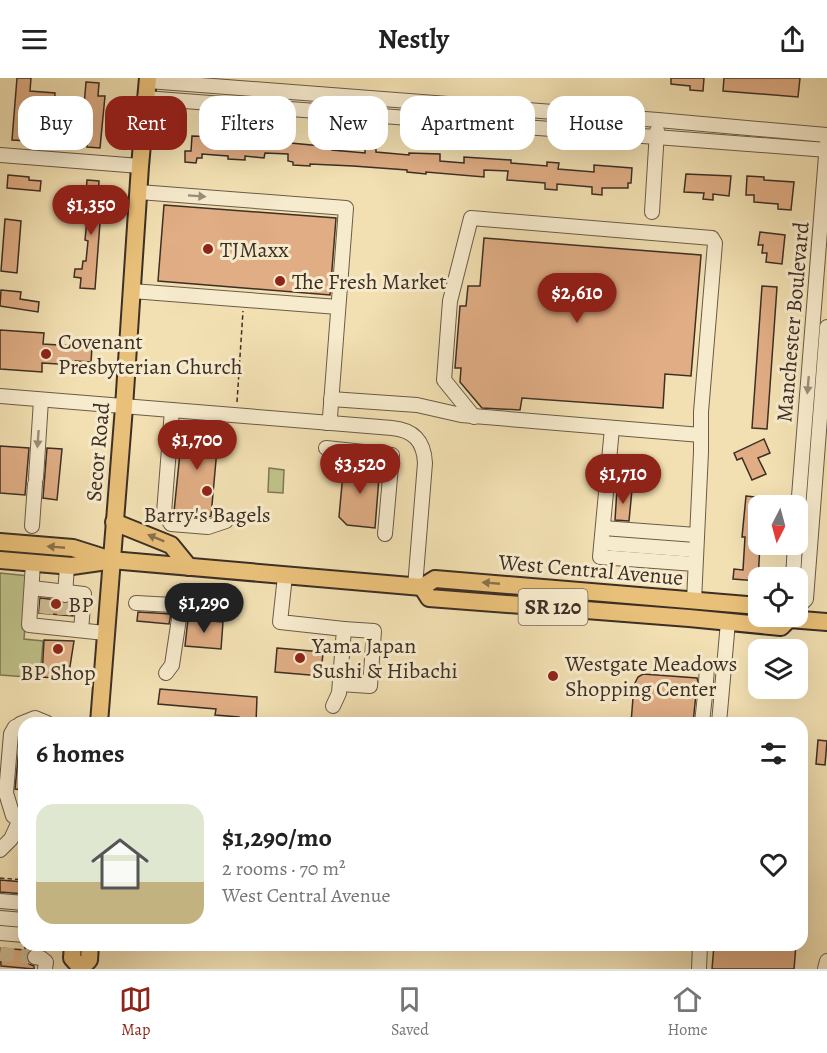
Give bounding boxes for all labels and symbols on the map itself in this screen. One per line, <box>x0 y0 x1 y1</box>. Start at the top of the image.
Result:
pin: $1,350 <box>42 185 140 236</box>
one-way arrow <box>187 191 206 201</box>
street label: Manchester Boulevard <box>769 220 817 424</box>
place label: TJMaxx <box>220 235 289 265</box>
marker: TJMaxx <box>201 242 215 256</box>
place label: The Fresh Market <box>292 267 447 297</box>
pin: $2,610 <box>528 273 626 324</box>
marker: The Fresh Market <box>273 274 287 288</box>
place label: Covenant Presbyterian Church <box>58 327 243 382</box>
marker: Covenant Presbyterian Church <box>39 347 53 361</box>
one-way arrow <box>803 375 813 394</box>
street label: Secor Road <box>79 401 117 503</box>
pin: $1,700 <box>148 420 246 471</box>
one-way arrow <box>34 429 43 448</box>
pin: $3,520 <box>311 444 409 495</box>
pin: $1,710 <box>574 454 672 505</box>
marker: Barry's Bagels <box>200 484 214 498</box>
north arrow <box>748 495 808 555</box>
place label: Barry's Bagels <box>143 500 271 530</box>
one-way arrow <box>147 533 165 542</box>
one-way arrow <box>47 542 66 552</box>
street label: West Central Avenue <box>496 547 685 593</box>
one-way arrow <box>482 579 501 588</box>
pin: $1,290 <box>155 583 253 634</box>
road number: SR 120 <box>518 589 588 625</box>
place label: BP <box>68 590 93 620</box>
marker: BP <box>49 597 63 611</box>
place label: Yama Japan Sushi & Hibachi <box>311 631 458 686</box>
marker: BP Shop <box>51 642 65 656</box>
place label: Westgate Meadows Shopping Center <box>564 649 737 704</box>
marker: Yama Japan Sushi & Hibachi <box>293 651 307 665</box>
place label: BP Shop <box>20 658 96 688</box>
marker: Westgate Meadows Shopping Center <box>546 669 560 683</box>

